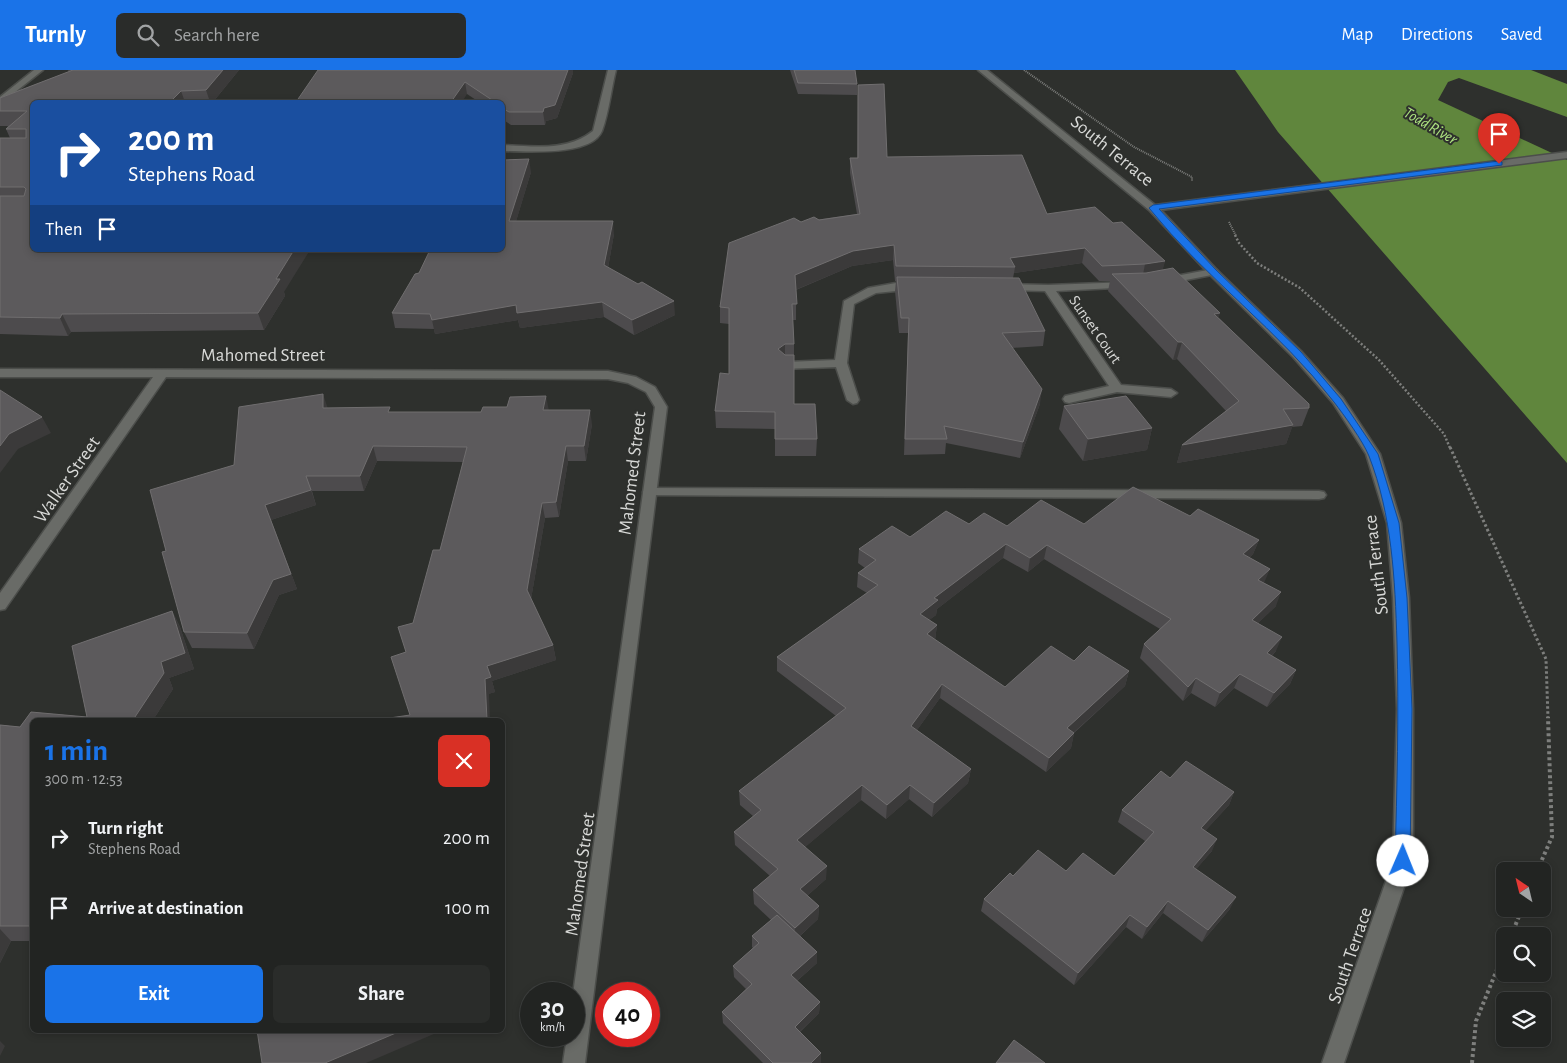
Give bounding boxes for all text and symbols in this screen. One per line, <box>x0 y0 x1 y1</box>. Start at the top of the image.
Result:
search box <box>116 13 466 58</box>
icon: search <box>134 21 162 49</box>
text: Turnly <box>25 23 86 47</box>
text: Search here <box>174 26 260 45</box>
text: Map <box>1342 26 1373 44</box>
text: Directions <box>1401 26 1473 44</box>
text: Saved <box>1501 26 1542 44</box>
water label: Todd River <box>1401 104 1461 148</box>
street label: South Terrace <box>1067 112 1157 190</box>
pin <box>1478 113 1520 164</box>
icon: right <box>45 120 110 185</box>
icon: arrive <box>1485 120 1513 148</box>
text: 200 m <box>128 122 215 157</box>
text: Stephens Road <box>128 163 255 185</box>
icon: arrive <box>93 215 121 243</box>
text: Then <box>45 220 83 239</box>
street label: Sunset Court <box>1066 293 1124 367</box>
street label: Mahomed Street <box>201 346 325 365</box>
street label: Mahomed Street <box>615 410 649 536</box>
street label: Walker Street <box>31 433 104 526</box>
street label: South Terrace <box>1361 514 1392 616</box>
button: close <box>438 735 490 787</box>
text: 1 min <box>45 736 108 766</box>
text: 300 m · 12:53 <box>45 771 123 787</box>
street label: Mahomed Street <box>562 811 599 937</box>
text: Turn right <box>88 819 163 838</box>
icon: right <box>45 824 73 852</box>
text: 200 m <box>443 829 490 848</box>
position arrow <box>1376 834 1428 886</box>
text: Stephens Road <box>88 841 180 857</box>
north arrow <box>1496 862 1551 918</box>
map controls <box>1496 862 1551 1047</box>
icon: arrive <box>45 894 73 922</box>
text: Arrive at destination <box>88 899 244 918</box>
text: 100 m <box>445 899 490 918</box>
street label: South Terrace <box>1325 905 1376 1006</box>
button: search <box>1496 927 1551 982</box>
button: Exit <box>45 965 263 1023</box>
button: Share <box>273 965 490 1023</box>
speed limit sign: 40 <box>595 982 660 1047</box>
button: layers <box>1496 992 1551 1047</box>
text: 30 <box>541 996 564 1021</box>
text: km/h <box>540 1021 565 1033</box>

